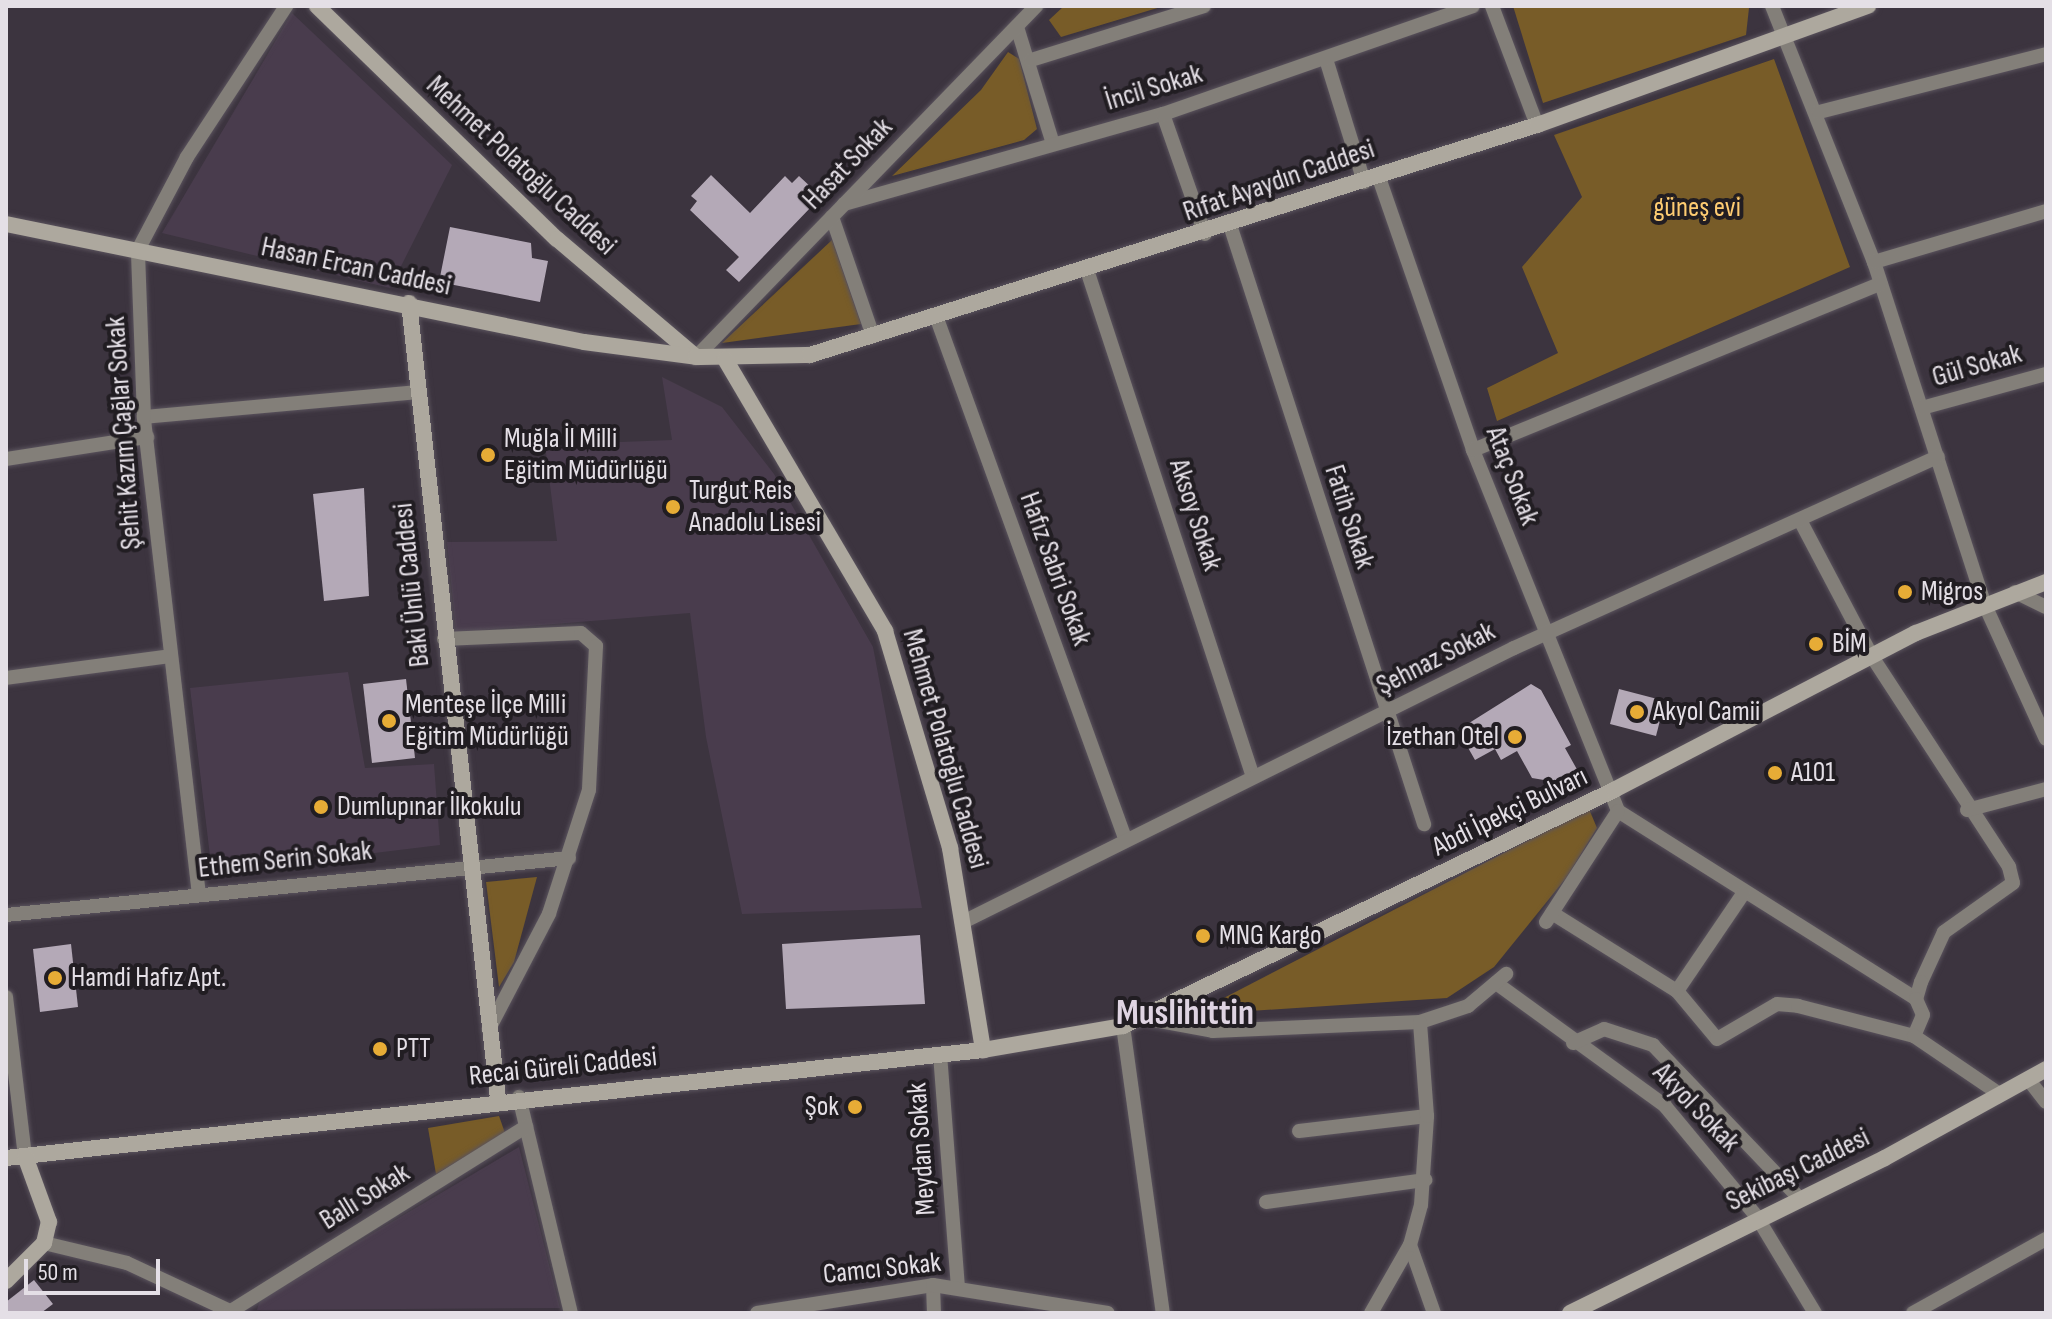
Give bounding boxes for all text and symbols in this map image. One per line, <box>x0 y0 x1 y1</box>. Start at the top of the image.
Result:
street label: İncil Sokak <box>1102 57 1206 119</box>
street label: Mehmet Polatoğlu Caddesi <box>419 69 623 263</box>
street label: Hasat Sokak <box>796 111 900 217</box>
street label: Rıfat Ayaydın Caddesi <box>1179 133 1379 229</box>
park label: güneş evi <box>1653 191 1741 225</box>
street label: Hasan Ercan Caddesi <box>258 230 454 304</box>
street label: Şehit Kazım Çağlar Sokak <box>99 315 149 551</box>
street label: Gül Sokak <box>1929 337 2025 395</box>
place label: Muğla İl Milli Eğitim Müdürlüğü <box>504 422 668 488</box>
street label: Ataç Sokak <box>1478 422 1546 530</box>
marker: Muğla İl Milli Eğitim Müdürlüğü <box>479 446 497 464</box>
street label: Aksoy Sokak <box>1161 455 1229 575</box>
street label: Fatih Sokak <box>1317 461 1381 573</box>
place label: Turgut Reis Anadolu Lisesi <box>689 474 821 540</box>
street label: Hafız Sabri Sokak <box>1012 488 1098 650</box>
marker: Turgut Reis Anadolu Lisesi <box>664 498 682 516</box>
street label: Baki Ünlü Caddesi <box>387 501 437 669</box>
place label: Migros <box>1921 575 1983 609</box>
marker: Migros <box>1896 583 1914 601</box>
street label: Şehnaz Sokak <box>1371 615 1501 703</box>
street label: Mehmet Polatoğlu Caddesi <box>895 625 995 873</box>
place label: BİM <box>1832 627 1867 661</box>
marker: BİM <box>1807 635 1825 653</box>
place label: Menteşe İlçe Milli Eğitim Müdürlüğü <box>405 688 569 754</box>
place label: Akyol Camii <box>1653 695 1760 729</box>
marker: Akyol Camii <box>1628 703 1646 721</box>
marker: Menteşe İlçe Milli Eğitim Müdürlüğü <box>380 712 398 730</box>
place label: İzethan Otel <box>1386 720 1499 754</box>
marker: İzethan Otel <box>1506 728 1524 746</box>
place label: A101 <box>1791 756 1835 790</box>
street label: Abdi İpekçi Bulvarı <box>1427 760 1593 864</box>
marker: A101 <box>1766 764 1784 782</box>
place label: Dumlupınar İlkokulu <box>337 790 521 824</box>
marker: Dumlupınar İlkokulu <box>312 798 330 816</box>
street label: Ethem Serin Sokak <box>196 834 374 886</box>
place label: MNG Kargo <box>1219 919 1322 953</box>
marker: MNG Kargo <box>1194 927 1212 945</box>
place label: Hamdi Hafız Apt. <box>71 961 226 995</box>
marker: Hamdi Hafız Apt. <box>46 969 64 987</box>
district label: Muslihittin <box>1116 992 1254 1036</box>
place label: PTT <box>396 1032 431 1066</box>
marker: PTT <box>371 1040 389 1058</box>
street label: Recai Güreli Caddesi <box>467 1040 659 1094</box>
street label: Akyol Sokak <box>1645 1057 1747 1159</box>
street label: Meydan Sokak <box>901 1082 943 1216</box>
place label: Şok <box>805 1090 839 1124</box>
marker: Şok <box>846 1098 864 1116</box>
street label: Sekibaşı Caddesi <box>1721 1121 1875 1219</box>
street label: Ballı Sokak <box>314 1156 416 1238</box>
scale bar <box>28 1243 164 1293</box>
street label: Camcı Sokak <box>821 1246 943 1292</box>
text: 50 m <box>38 1258 78 1287</box>

